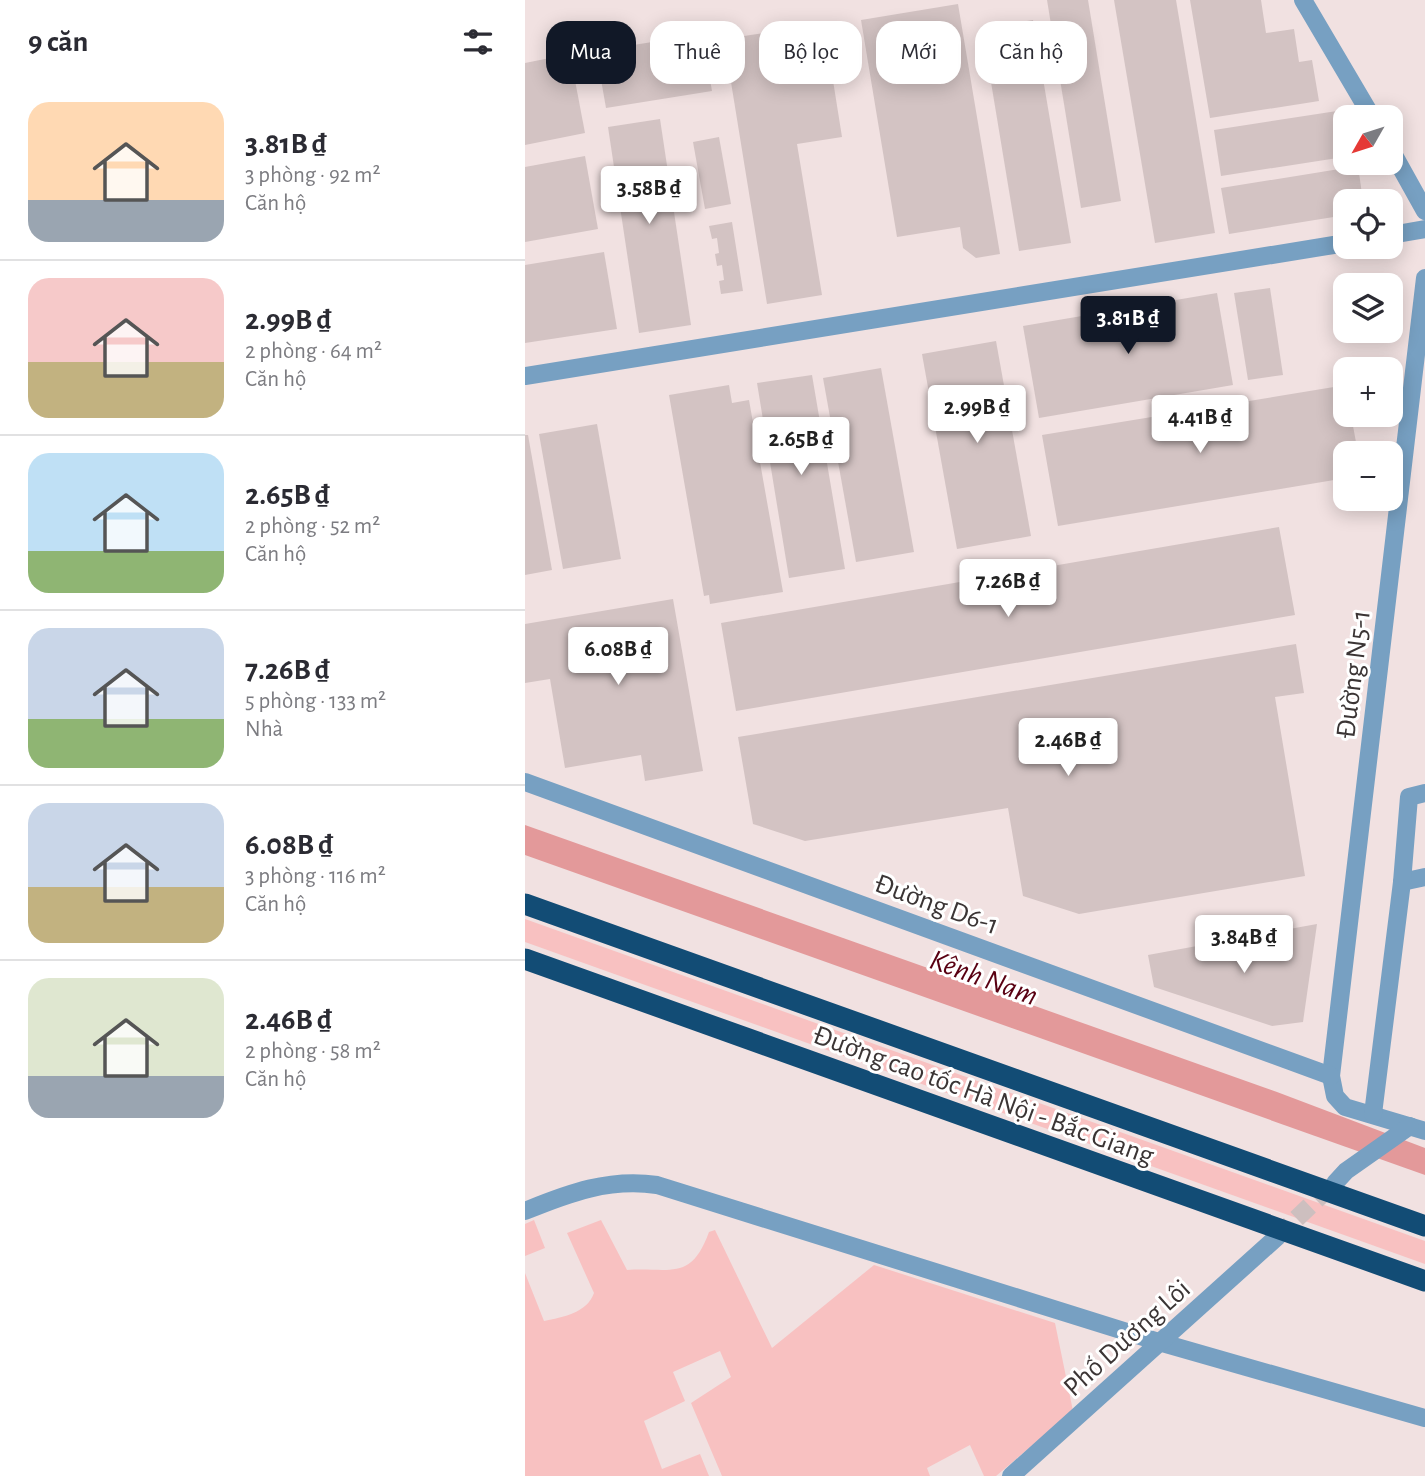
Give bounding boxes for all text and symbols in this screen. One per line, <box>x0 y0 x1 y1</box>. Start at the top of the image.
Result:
chip: Mua <box>546 21 636 84</box>
chip: Thuê <box>650 21 745 84</box>
chip: Bộ lọc <box>759 21 862 84</box>
chip: Mới <box>876 21 961 84</box>
chip: Căn hộ <box>975 21 1087 84</box>
icon: filters <box>459 23 497 61</box>
text: 9 căn <box>28 27 88 57</box>
north arrow <box>1333 105 1403 175</box>
map controls <box>1333 105 1403 511</box>
text: 3.81B ₫ <box>245 129 327 159</box>
icon: home <box>84 130 168 214</box>
text: 3 phòng · 92 m² <box>245 164 380 187</box>
pin: 3.58B ₫ <box>584 166 714 226</box>
text: 3.58B ₫ <box>617 177 681 200</box>
button: locate <box>1333 189 1403 259</box>
text: Căn hộ <box>245 192 306 215</box>
button: layers <box>1333 273 1403 343</box>
pin: 3.81B ₫ <box>1063 296 1193 356</box>
text: 2.99B ₫ <box>245 305 332 335</box>
icon: home <box>84 306 168 390</box>
text: 3.81B ₫ <box>1097 307 1159 330</box>
text: 2 phòng · 64 m² <box>245 340 382 363</box>
button: + <box>1333 357 1403 427</box>
text: Căn hộ <box>245 368 306 391</box>
pin: 2.99B ₫ <box>912 386 1042 445</box>
text: 2.99B ₫ <box>944 396 1010 419</box>
pin: 4.41B ₫ <box>1135 396 1265 455</box>
text: 4.41B ₫ <box>1168 406 1232 429</box>
pin: 2.65B ₫ <box>736 418 866 477</box>
text: 2.65B ₫ <box>768 428 834 451</box>
button: − <box>1333 441 1403 511</box>
text: 2.65B ₫ <box>245 480 330 510</box>
icon: home <box>84 481 168 565</box>
text: 2 phòng · 52 m² <box>245 515 380 538</box>
text: Căn hộ <box>245 543 306 566</box>
pin: 7.26B ₫ <box>943 560 1073 619</box>
text: 7.26B ₫ <box>975 570 1041 593</box>
street label: Đường N5-1 <box>1332 608 1376 740</box>
pin: 6.08B ₫ <box>553 628 683 687</box>
text: 6.08B ₫ <box>584 638 652 661</box>
text: 7.26B ₫ <box>245 655 330 685</box>
icon: home <box>84 656 168 740</box>
text: 5 phòng · 133 m² <box>245 690 386 713</box>
text: Nhà <box>245 718 283 741</box>
pin: 2.46B ₫ <box>1003 718 1133 778</box>
text: 2.46B ₫ <box>1035 729 1101 752</box>
text: 6.08B ₫ <box>245 830 333 860</box>
icon: home <box>84 831 168 915</box>
text: 3 phòng · 116 m² <box>245 865 386 888</box>
street label: Đường D6-1 <box>871 870 1002 940</box>
text: Căn hộ <box>245 893 306 916</box>
pin: 3.84B ₫ <box>1179 916 1309 975</box>
text: 3.84B ₫ <box>1211 926 1277 949</box>
water label: Kênh Nam <box>926 945 1042 1011</box>
text: 2.46B ₫ <box>245 1005 332 1035</box>
icon: home <box>84 1006 168 1090</box>
street label: Đường cao tốc Hà Nội - Bắc Giang <box>809 1021 1158 1171</box>
text: 2 phòng · 58 m² <box>245 1040 381 1063</box>
text: Căn hộ <box>245 1068 306 1091</box>
street label: Phố Dương Lôi <box>1059 1275 1196 1402</box>

